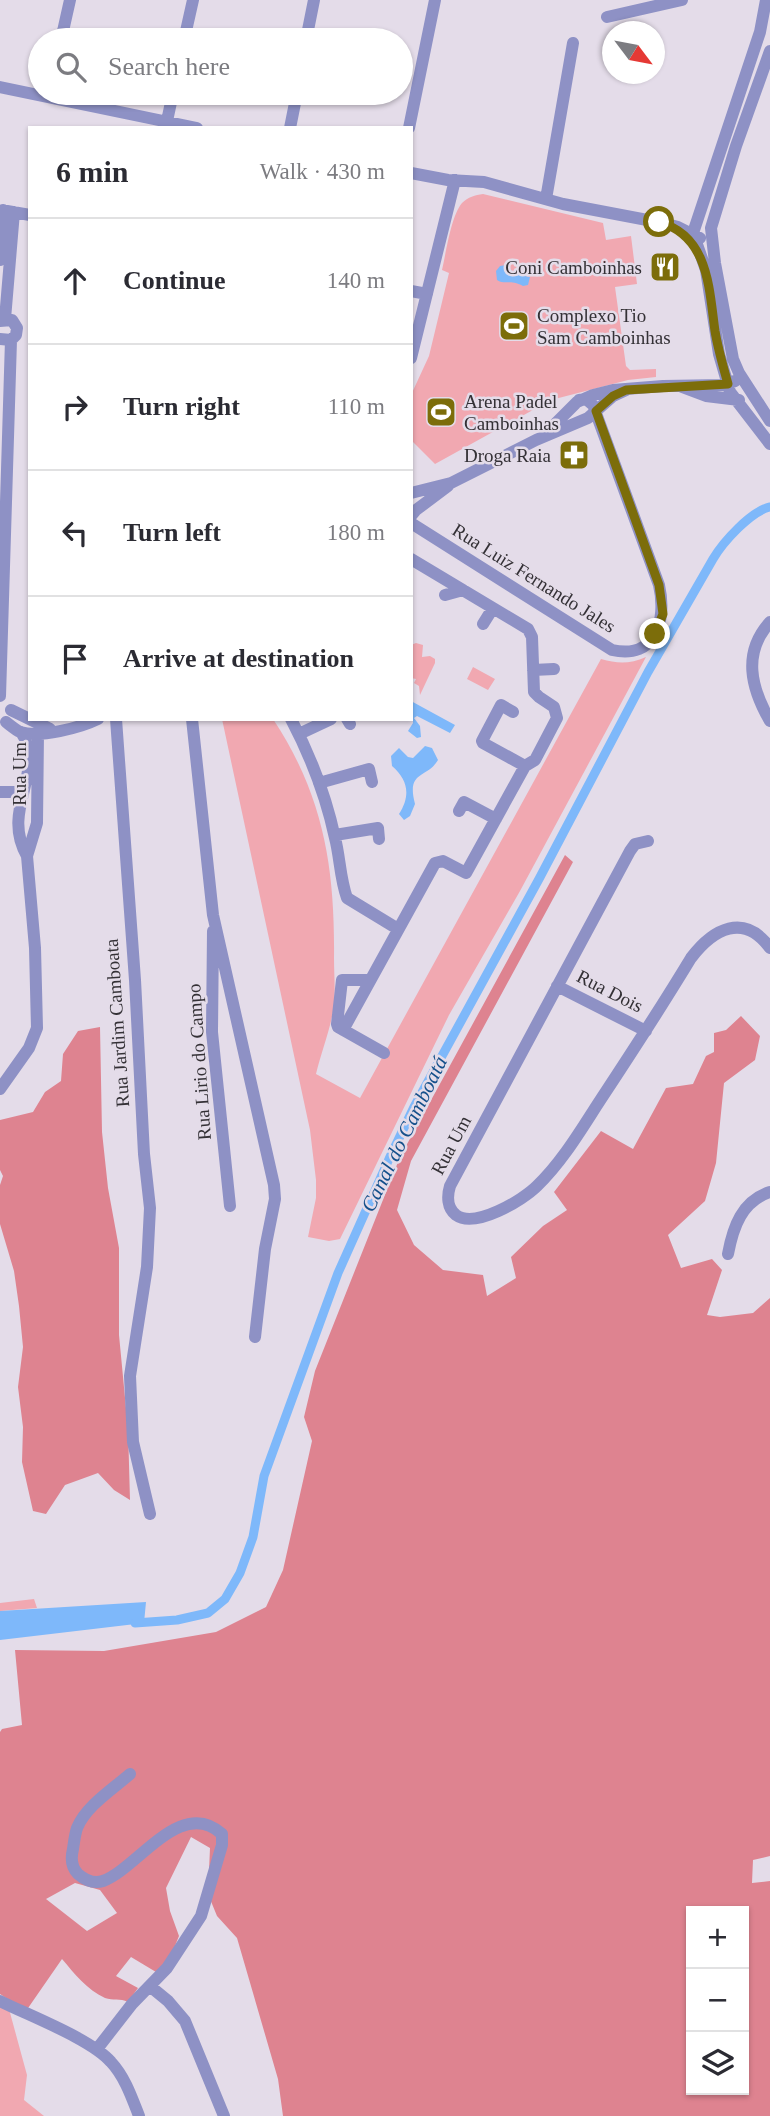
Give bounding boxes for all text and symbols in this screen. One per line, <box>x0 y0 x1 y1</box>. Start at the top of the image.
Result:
north arrow <box>602 21 665 84</box>
search box <box>28 28 413 105</box>
icon: search <box>52 48 90 86</box>
text: Search here <box>108 52 230 81</box>
text: 6 min <box>56 155 129 188</box>
text: Walk · 430 m <box>260 159 385 184</box>
route start <box>643 206 674 237</box>
restaurant icon: Coni Camboinhas <box>648 250 682 284</box>
place label: Coni Camboinhas <box>505 257 642 278</box>
icon: ahead <box>56 262 94 300</box>
text: Continue <box>123 266 226 295</box>
text: 140 m <box>327 268 385 293</box>
place label: Complexo Tio Sam Camboinhas <box>537 305 671 348</box>
sports icon: Complexo Tio Sam Camboinhas <box>497 309 531 343</box>
icon: right <box>56 388 94 426</box>
place label: Arena Padel Camboinhas <box>464 391 559 434</box>
text: Turn right <box>123 392 240 421</box>
text: 110 m <box>328 394 385 419</box>
sports icon: Arena Padel Camboinhas <box>424 395 458 429</box>
pharmacy icon: Droga Raia <box>557 438 591 472</box>
place label: Droga Raia <box>464 445 552 466</box>
icon: left <box>56 514 94 552</box>
text: Turn left <box>123 518 221 547</box>
street label: Rua Luiz Fernando Jales <box>449 519 619 637</box>
text: 180 m <box>327 520 385 545</box>
route end <box>639 618 670 649</box>
icon: arrive <box>56 640 94 678</box>
text: Arrive at destination <box>123 644 354 673</box>
street label: Rua Um <box>9 742 30 806</box>
street label: Rua Jardim Camboata <box>101 937 133 1108</box>
street label: Rua Dois <box>573 965 647 1017</box>
street label: Rua Lirio do Campo <box>183 983 215 1141</box>
water label: Canal do Camboatá <box>356 1052 452 1216</box>
street label: Rua Um <box>427 1112 475 1178</box>
map controls <box>686 1906 749 2095</box>
button: + <box>686 1906 749 1969</box>
button: − <box>686 1969 749 2032</box>
button: layers <box>686 2032 749 2095</box>

